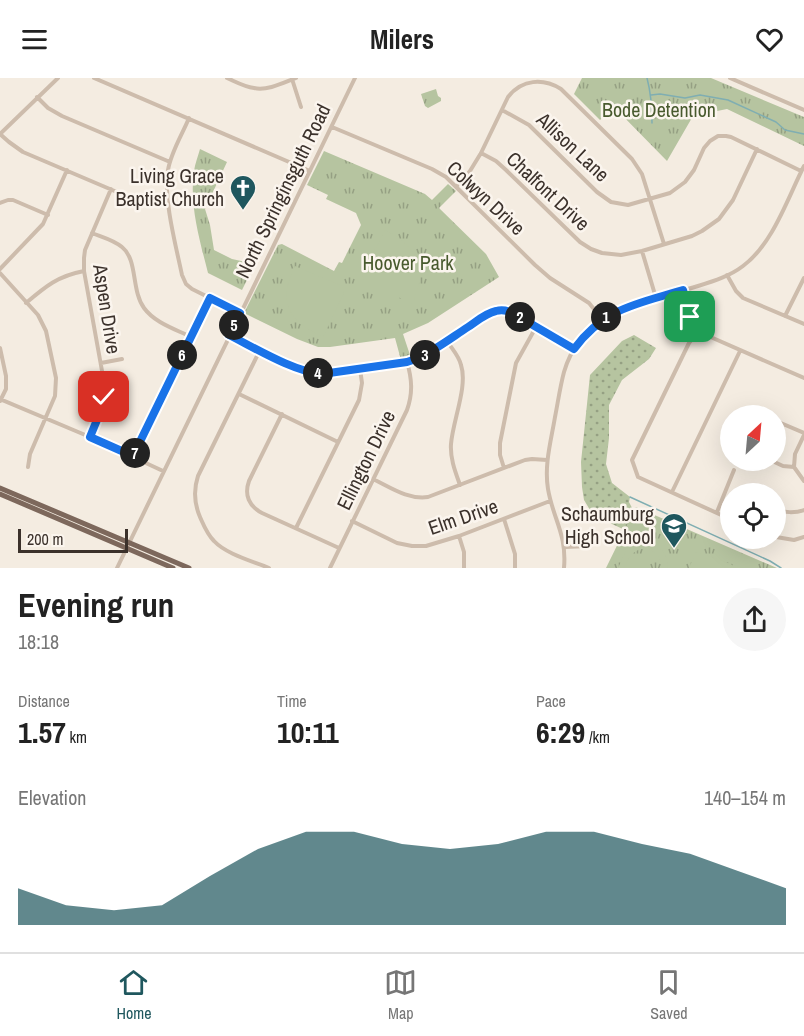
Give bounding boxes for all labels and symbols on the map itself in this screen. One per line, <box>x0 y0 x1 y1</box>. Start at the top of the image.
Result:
park label: Bode Detention <box>602 96 716 123</box>
street label: North Springinsguth Road <box>229 99 336 282</box>
street label: Allison Lane <box>530 105 616 187</box>
street label: Chalfont Drive <box>501 145 596 236</box>
street label: Colwyn Drive <box>441 155 531 241</box>
place label: Living Grace Baptist Church <box>116 162 224 212</box>
church icon: Living Grace Baptist Church <box>228 173 258 211</box>
park label: Hoover Park <box>362 249 454 276</box>
street label: Aspen Drive <box>87 261 128 356</box>
pin <box>664 291 715 342</box>
pin: 2 <box>505 302 535 332</box>
pin: 1 <box>591 302 621 332</box>
pin: 5 <box>219 310 249 340</box>
pin: 6 <box>167 340 197 370</box>
pin: 3 <box>410 340 440 370</box>
pin: 4 <box>303 358 333 388</box>
pin <box>78 371 129 422</box>
north arrow <box>720 405 786 471</box>
street label: Ellington Drive <box>330 406 401 514</box>
pin: 7 <box>120 438 150 468</box>
street label: Elm Drive <box>424 492 501 541</box>
place label: Schaumburg High School <box>561 500 654 550</box>
school or university icon: Schaumburg High School <box>659 511 689 549</box>
scale bar <box>18 526 128 553</box>

